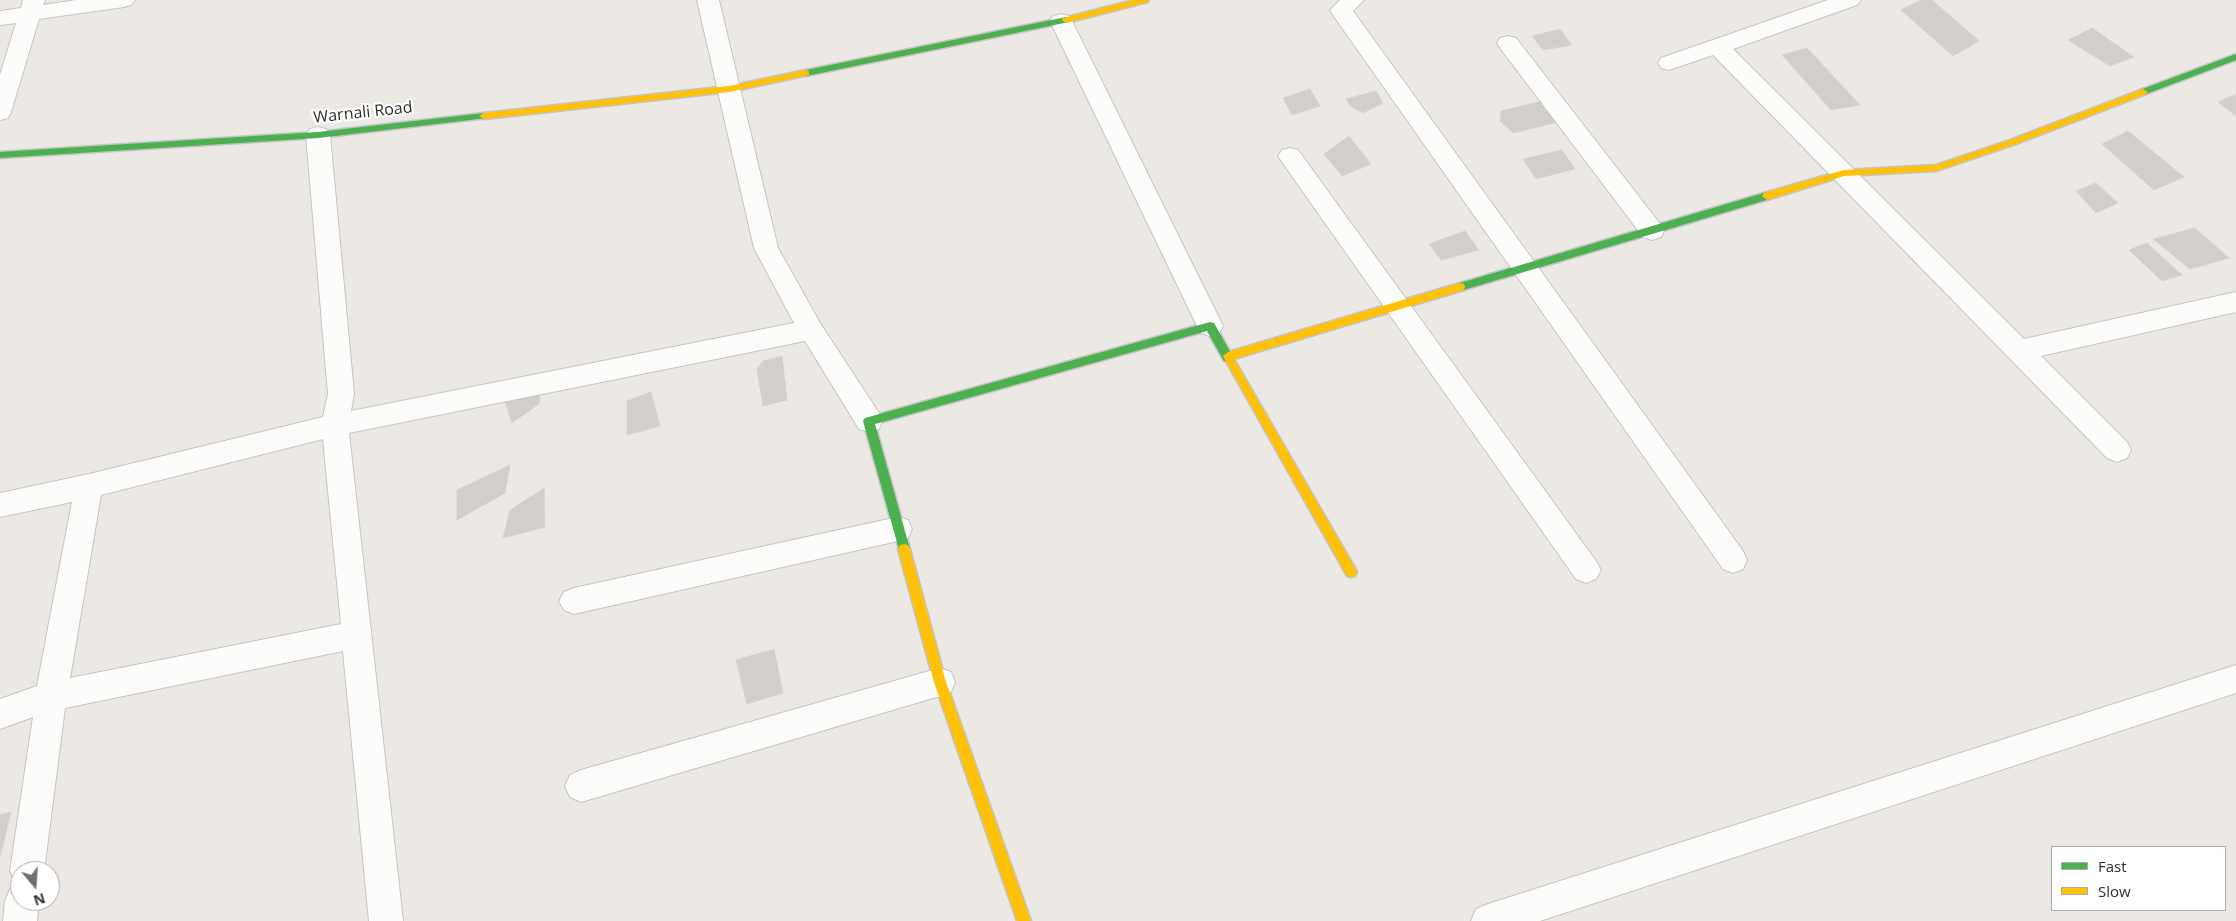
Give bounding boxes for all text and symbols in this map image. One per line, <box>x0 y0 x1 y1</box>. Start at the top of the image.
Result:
street label: Warnali Road <box>313 98 413 128</box>
legend <box>2051 846 2226 911</box>
text: Fast <box>2098 856 2127 876</box>
north arrow <box>10 861 60 911</box>
text: Slow <box>2098 881 2131 901</box>
text: N <box>31 889 48 911</box>

